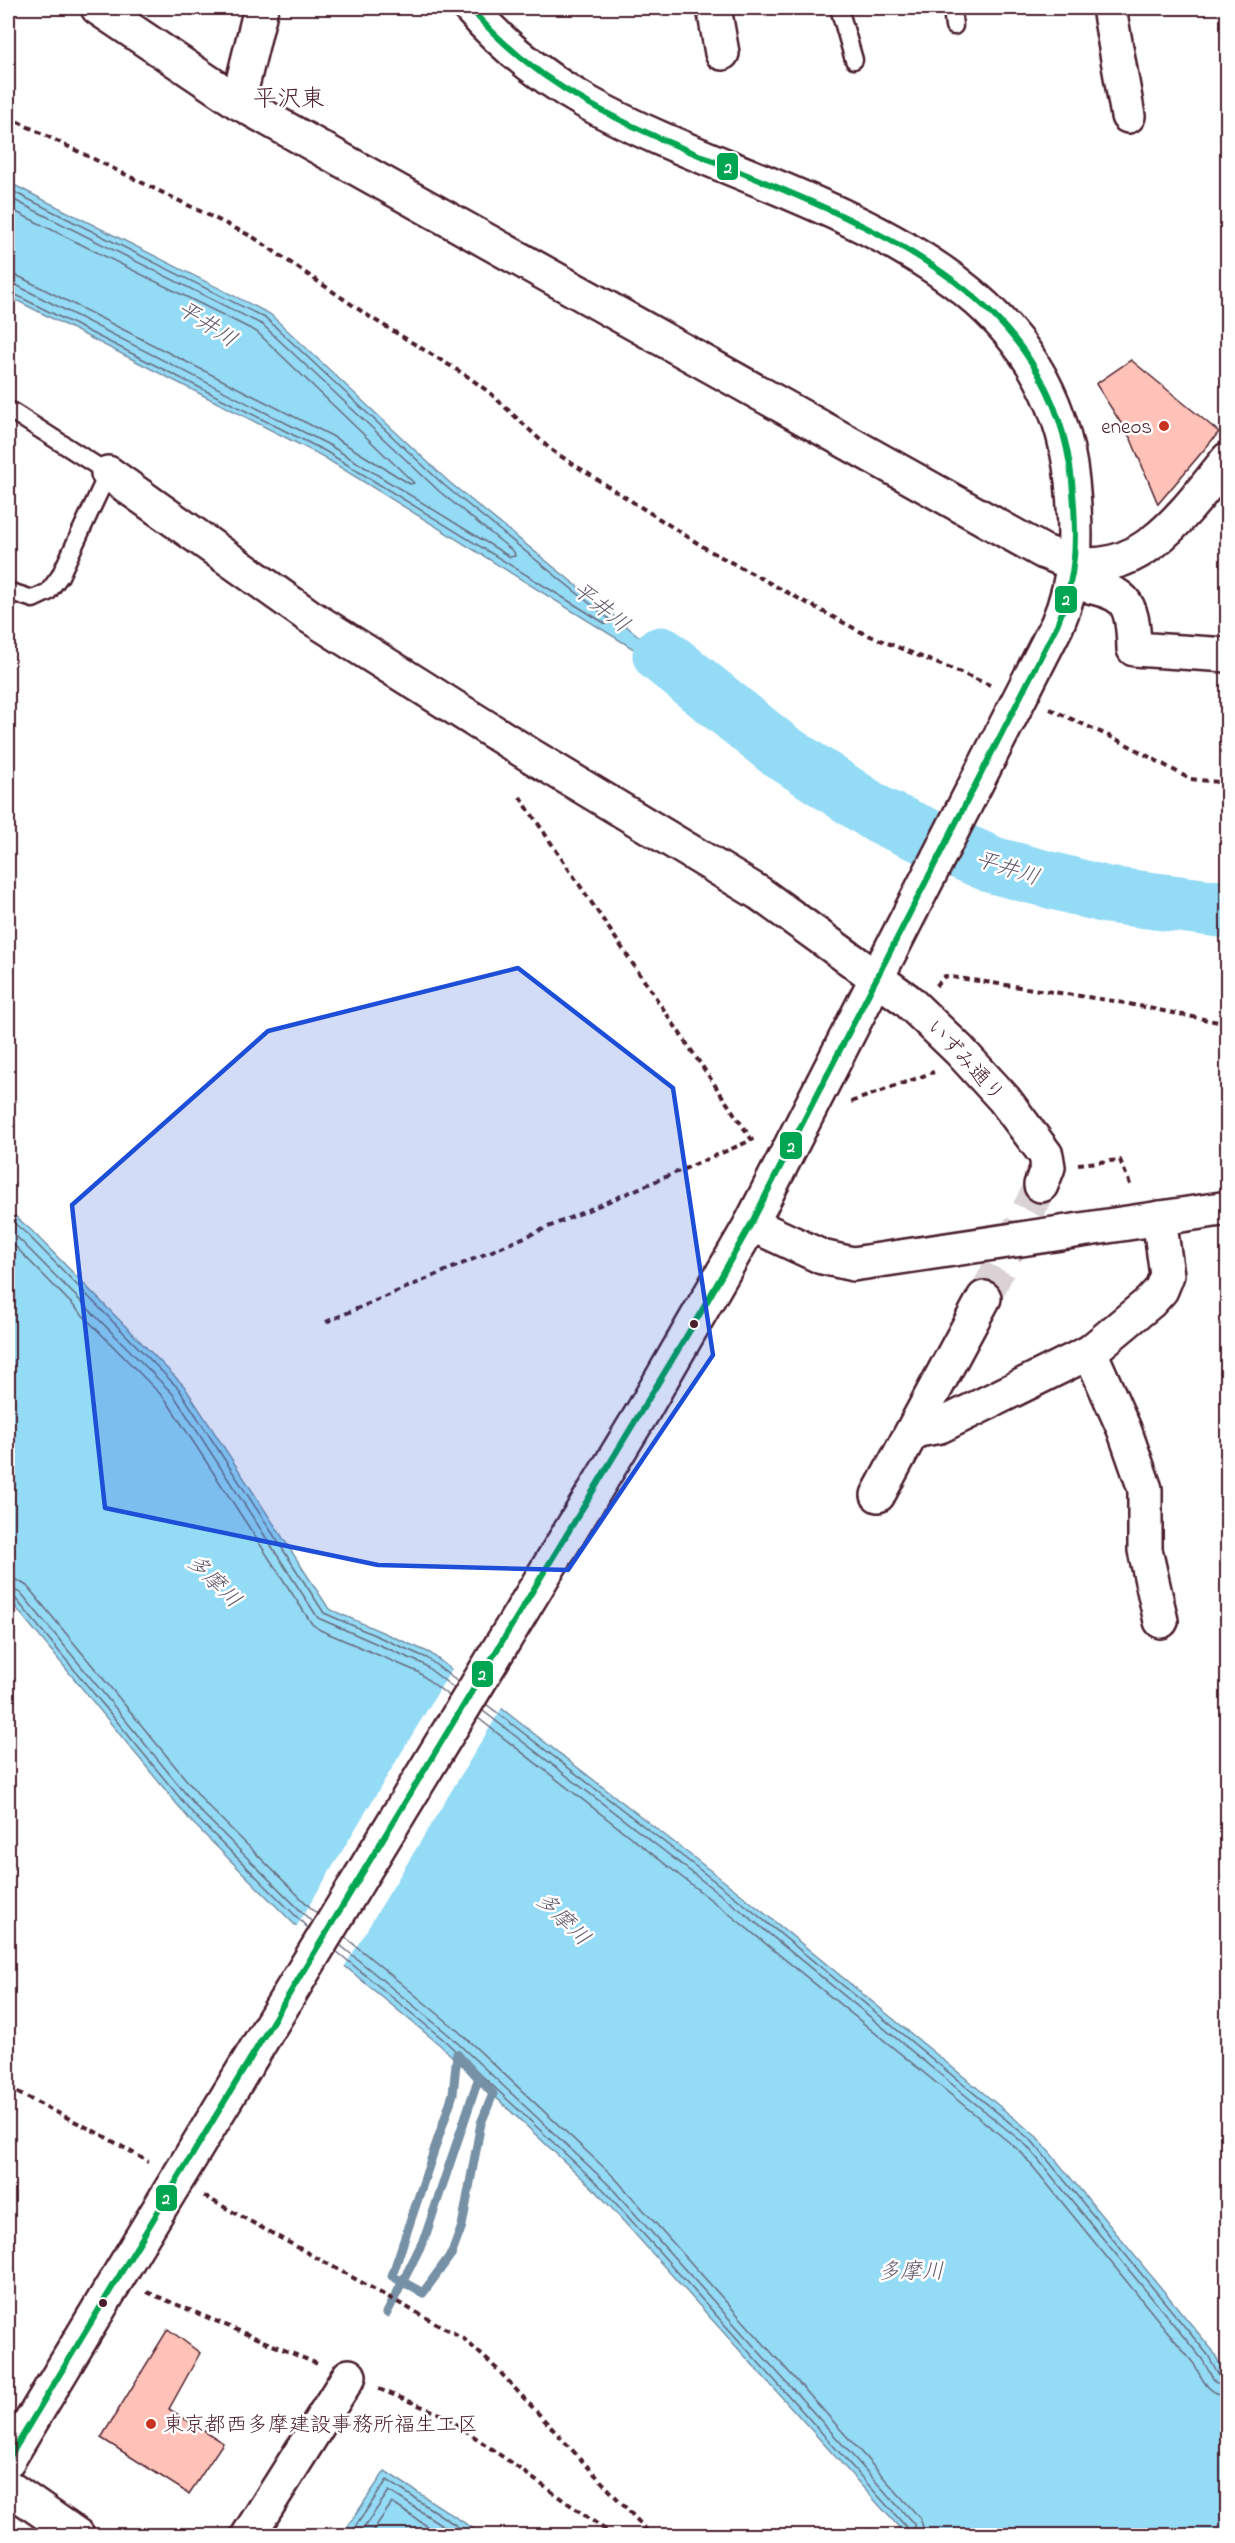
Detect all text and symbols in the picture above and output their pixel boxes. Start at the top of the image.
district label: 平沢東 [253,83,325,118]
line badge: 2 [716,152,739,181]
text: 2 [723,157,732,181]
water label: 平井川 [170,294,243,357]
place label: eneos [1101,413,1152,443]
marker: eneos [1157,419,1171,433]
water label: 平井川 [564,575,636,642]
line badge: 2 [1054,585,1078,614]
text: 2 [1061,589,1070,613]
water label: 平井川 [971,844,1043,895]
street label: いずみ通り [918,1013,1011,1109]
line badge: 2 [779,1131,803,1160]
text: 2 [786,1136,795,1160]
unlabelled marker [688,1318,700,1330]
water label: 多摩川 [178,1548,248,1617]
line badge: 2 [471,1660,494,1688]
text: 2 [477,1664,486,1688]
water label: 多摩川 [527,1886,597,1955]
line badge: 2 [155,2184,178,2212]
text: 2 [161,2188,170,2212]
water label: 多摩川 [878,2257,944,2289]
unlabelled marker [97,2297,109,2309]
place label: 東京都西多摩建設事務所福生工区 [163,2411,478,2441]
marker: 東京都西多摩建設事務所福生工区 [144,2417,158,2431]

